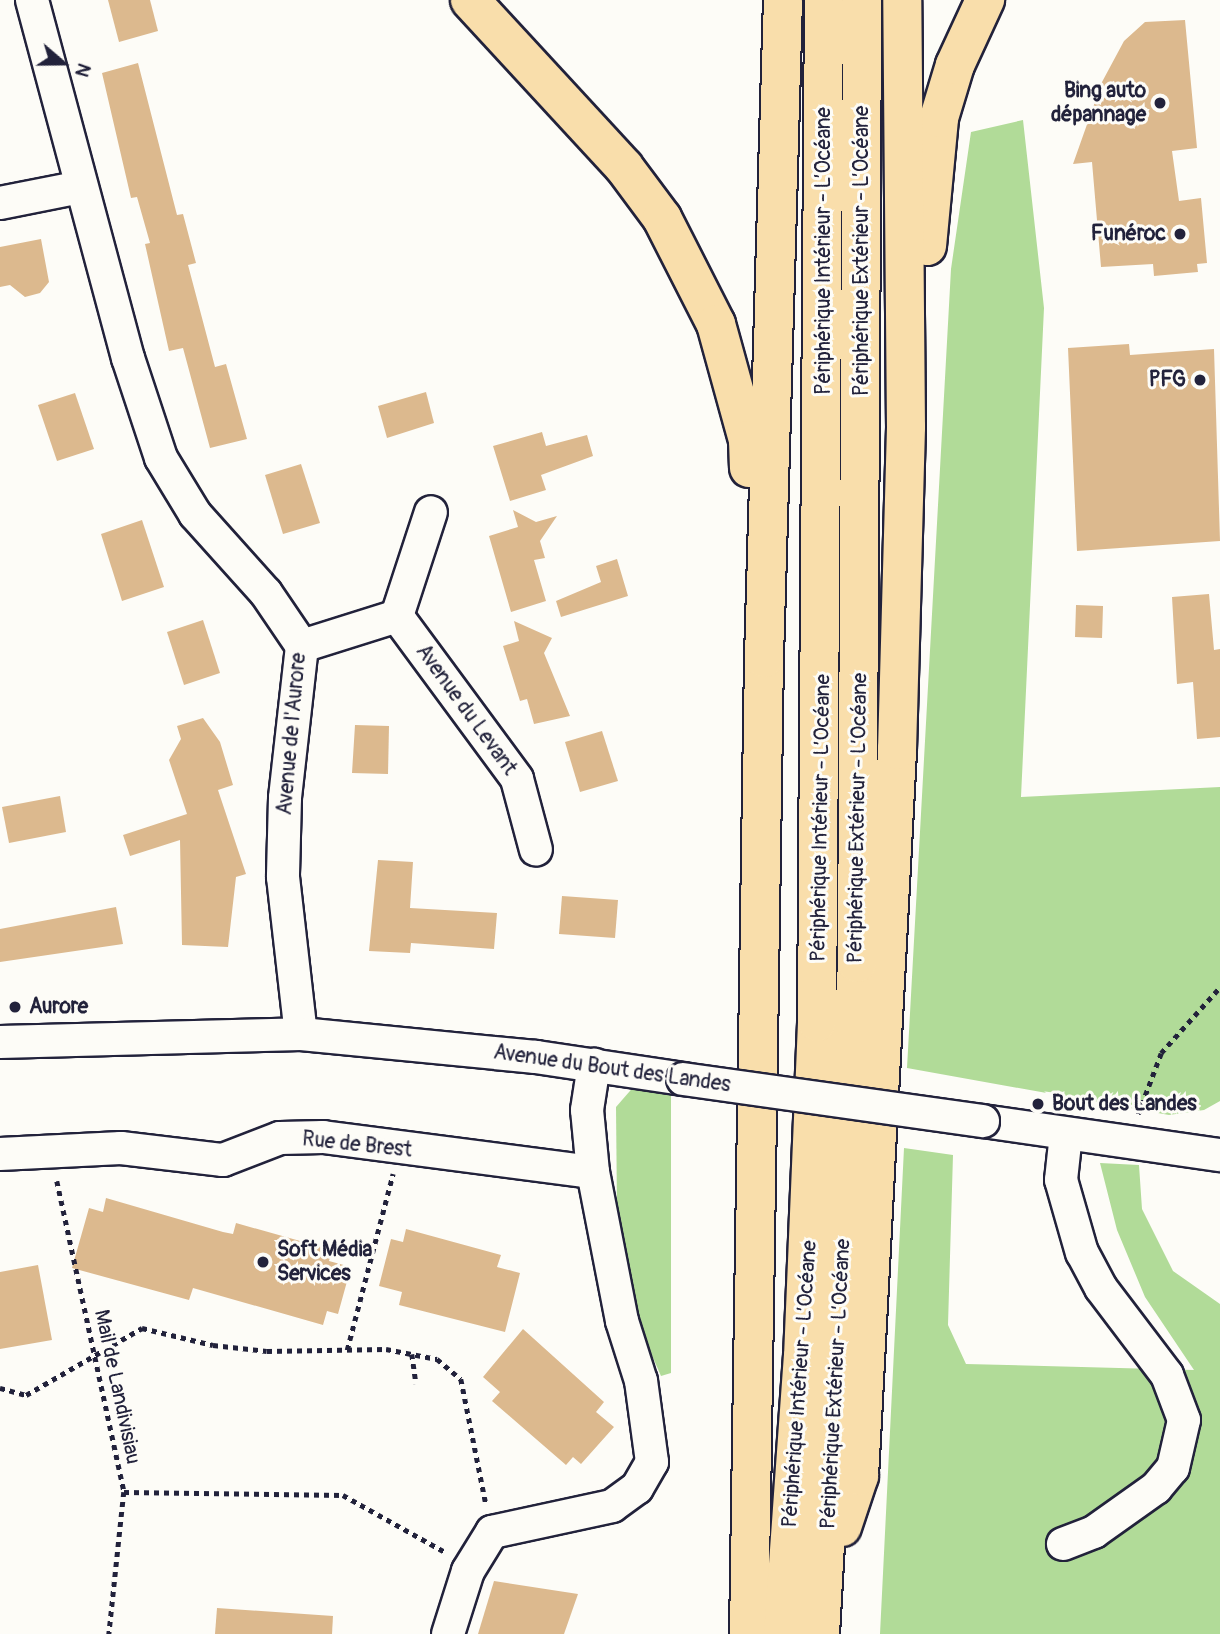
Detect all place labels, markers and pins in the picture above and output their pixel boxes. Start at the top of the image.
place label: Bing auto dépannage [1051,78,1146,128]
marker: Bing auto dépannage [1152,95,1168,111]
place label: Funéroc [1091,221,1166,247]
marker: Funéroc [1172,226,1188,242]
place label: PFG [1149,367,1186,393]
marker: PFG [1192,372,1208,388]
place label: Aurore [29,994,88,1020]
marker: Aurore [7,999,23,1015]
place label: Bout des Landes [1052,1091,1197,1117]
marker: Bout des Landes [1030,1096,1046,1112]
place label: Soft Média Services [277,1237,372,1287]
marker: Soft Média Services [255,1254,271,1270]

